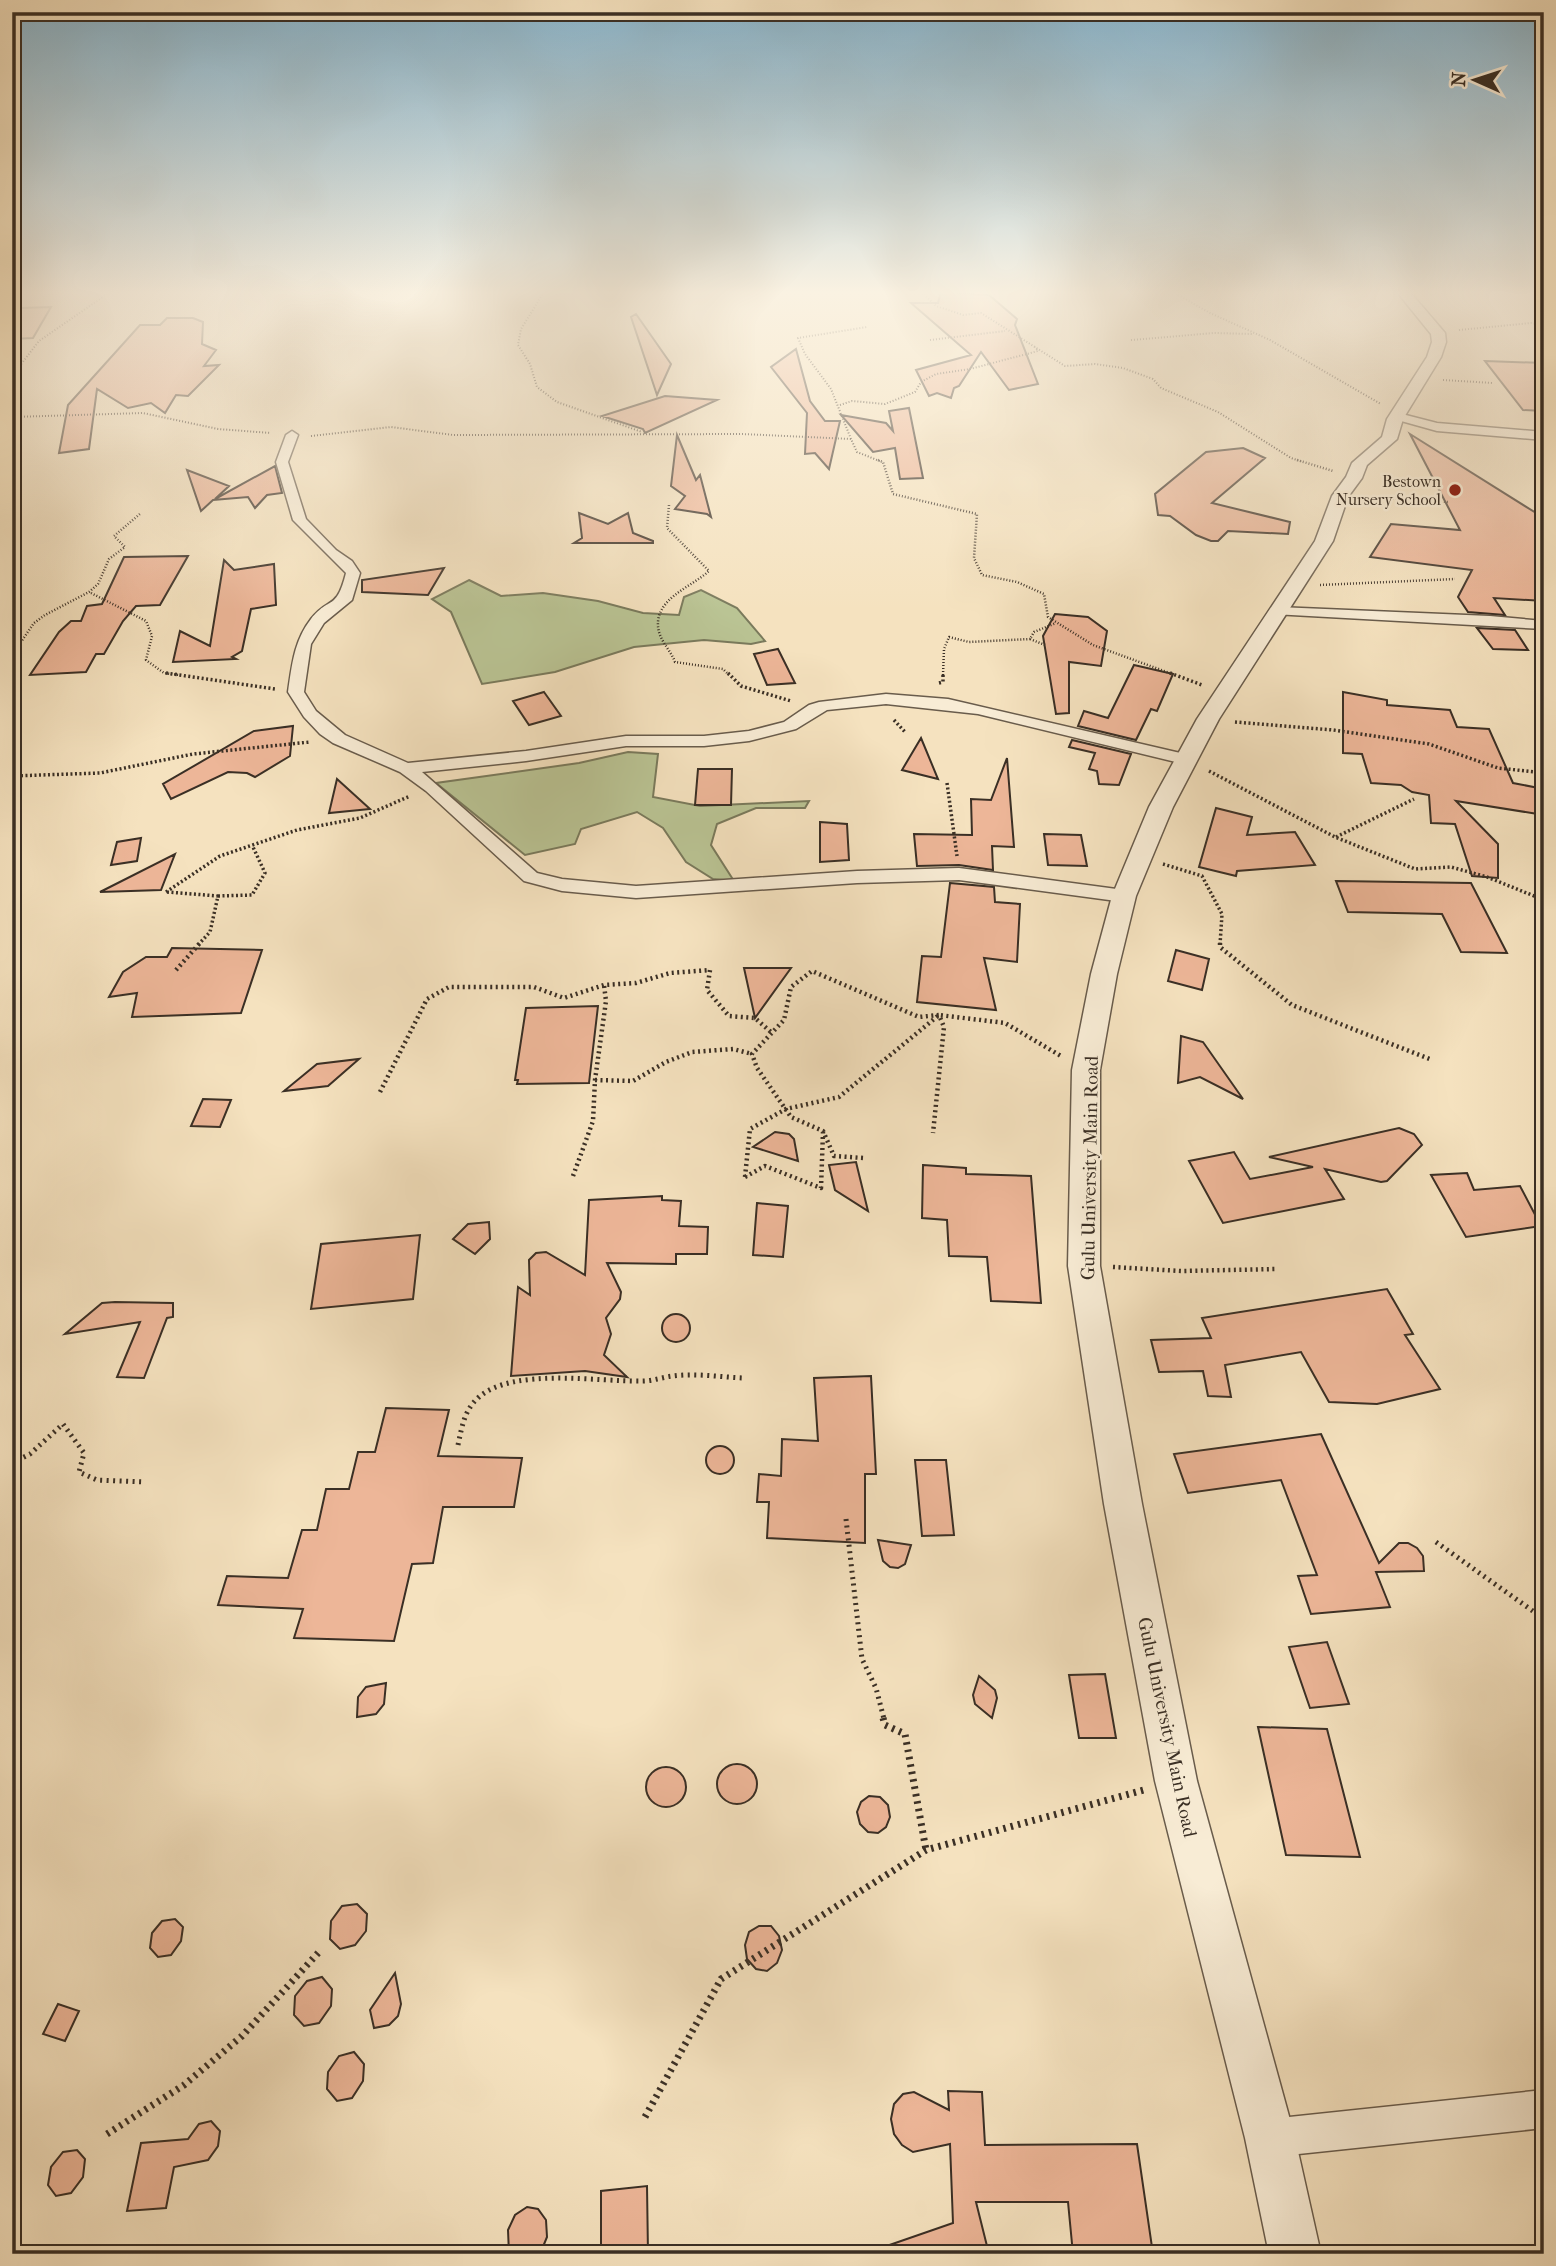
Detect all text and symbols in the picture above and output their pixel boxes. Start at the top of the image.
north arrow [1440,46,1510,116]
text: N [1448,71,1470,87]
place label: Bestown Nursery School [1336,472,1442,509]
marker: Bestown Nursery School [1447,482,1463,498]
street label: Gulu University Main Road [1077,1055,1103,1280]
street label: Gulu University Main Road [1133,1615,1201,1840]

